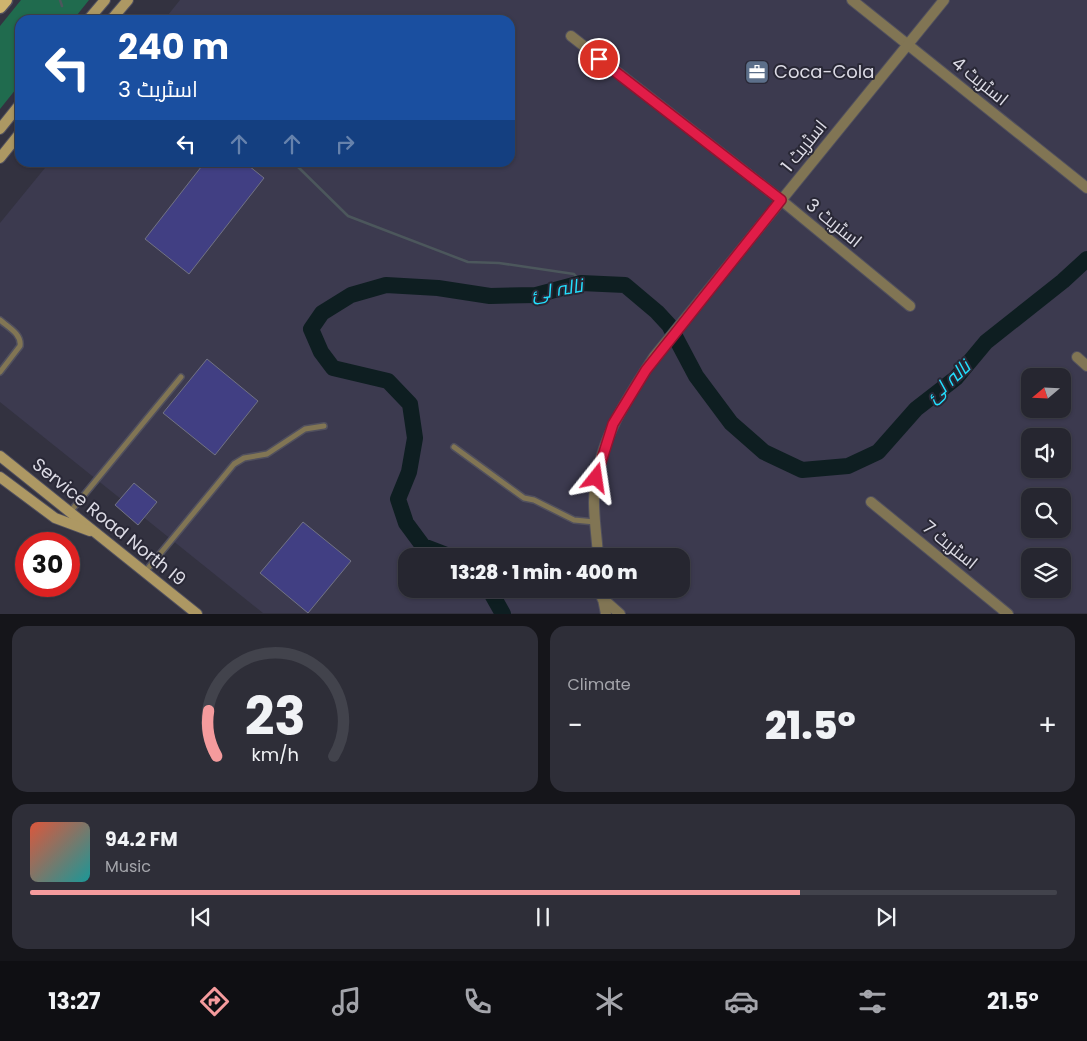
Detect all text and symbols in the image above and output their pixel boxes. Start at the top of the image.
text: 240 m [118,22,229,71]
icon: left [35,35,100,100]
pin [578,38,620,80]
icon: arrive [585,45,613,73]
street label: اسٹریٹ 4 [947,50,1014,111]
office icon: Coca-Cola [744,59,770,85]
place label: Coca-Cola [774,59,874,84]
text: اسٹریٹ 3 [118,74,198,105]
street label: اسٹریٹ 1 [775,114,832,177]
icon: left [172,130,200,158]
icon: ahead [225,130,253,158]
icon: ahead [278,130,306,158]
icon: right [331,130,359,158]
street label: اسٹریٹ 3 [801,192,868,253]
water label: نالہ لئ [529,271,587,307]
water label: نالہ لئ [920,352,978,409]
north arrow [1021,368,1071,418]
map controls [1021,368,1071,598]
button: sound [1021,428,1071,478]
position arrow [569,451,621,503]
street label: Service Road North I9 [27,452,191,591]
button: search [1021,488,1071,538]
street label: اسٹریٹ 7 [917,515,983,575]
speed limit sign: 30 [15,532,80,597]
button: layers [1021,548,1071,598]
text: 13:28 · 1 min · 400 m [451,559,637,586]
text: Climate [568,673,631,696]
text: 23 [244,680,305,753]
text: 21.5° [765,699,856,752]
text: − [568,706,583,745]
text: + [1038,706,1057,745]
text: km/h [251,742,299,767]
text: 94.2 FM [105,826,178,853]
text: Music [105,855,151,878]
icon: previous [187,903,215,931]
icon: pause [529,903,557,931]
icon: next [872,903,900,931]
icon: directions [197,984,232,1019]
icon: music [329,984,364,1019]
icon: phone [460,984,495,1019]
icon: climate [592,984,627,1019]
icon: car [724,984,759,1019]
icon: filters [855,984,890,1019]
text: 13:27 [48,986,101,1017]
text: 21.5° [987,986,1039,1017]

